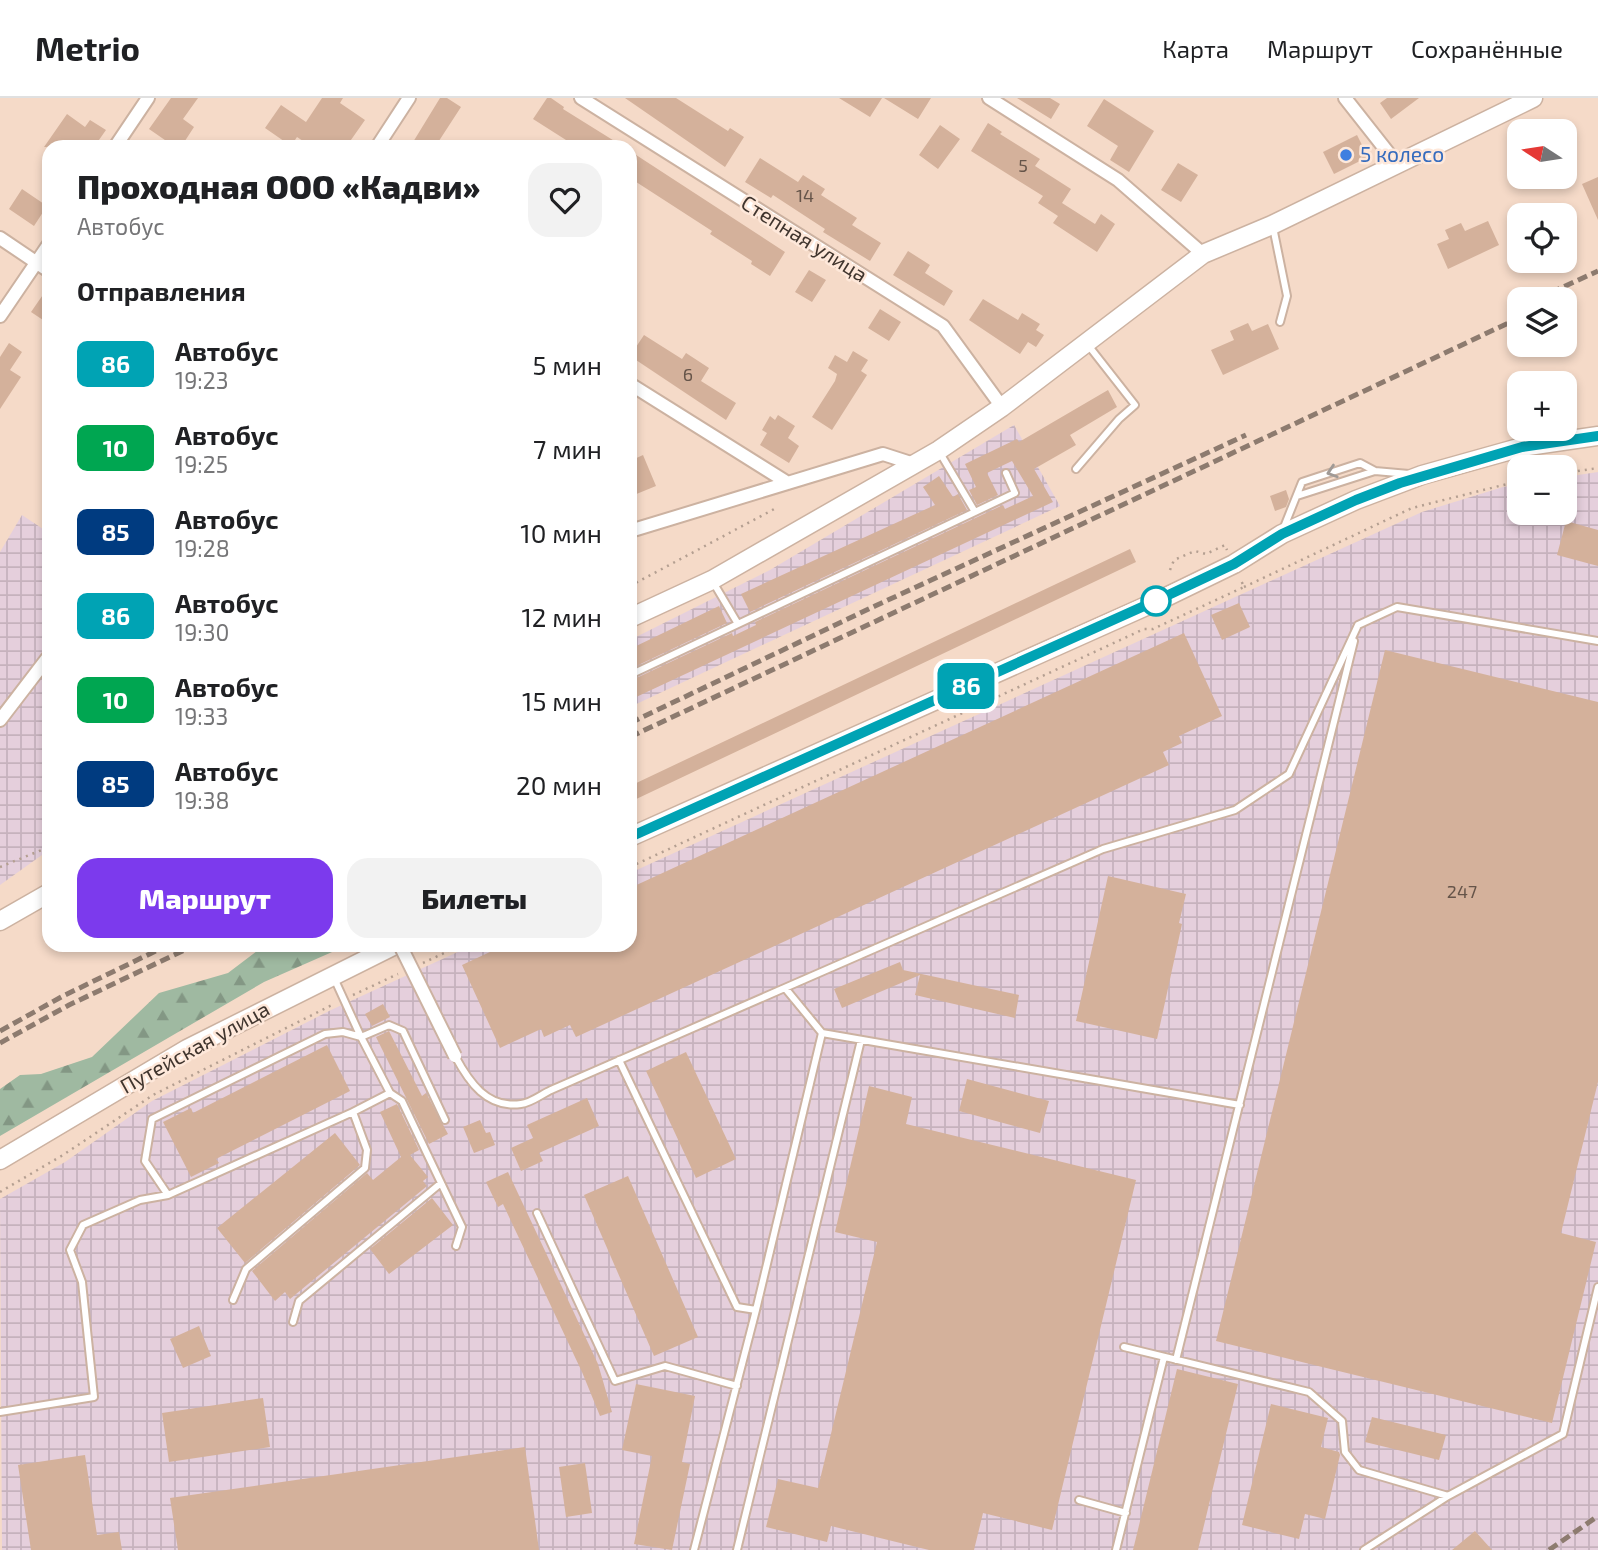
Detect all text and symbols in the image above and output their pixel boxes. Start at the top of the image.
text: Metrio [35,28,140,68]
text: Карта [1162,34,1229,63]
text: Маршрут [1267,34,1373,63]
text: Сохранённые [1411,34,1563,63]
north arrow [1507,119,1577,189]
map controls [1507,119,1577,525]
place label: 5 колесо [1360,141,1444,166]
marker: 5 колесо [1338,147,1354,163]
house number: 5 [1018,154,1028,176]
button: heart [528,163,602,237]
text: Проходная ООО «Кадви» [77,166,480,206]
house number: 14 [796,184,814,206]
street label: Степная улица [737,189,873,287]
button: locate [1507,203,1577,273]
text: Автобус [77,212,165,240]
text: Отправления [77,275,246,306]
button: layers [1507,287,1577,357]
text: Автобус [175,335,278,366]
text: 86 [101,349,130,378]
text: 5 мин [532,349,602,380]
house number: 6 [683,363,693,385]
text: 19:23 [175,366,228,394]
button: + [1507,371,1577,441]
text: Автобус [175,419,278,450]
text: 10 [103,433,128,462]
text: 7 мин [533,433,602,464]
text: 19:25 [175,450,228,478]
button: − [1507,455,1577,525]
one-way arrow [1327,464,1339,479]
text: Автобус [175,503,278,534]
text: 85 [101,517,130,546]
text: 10 мин [520,517,602,548]
text: 19:28 [175,534,230,562]
unlabelled marker [1141,586,1171,616]
text: Автобус [175,587,278,618]
text: 86 [101,601,130,630]
text: 12 мин [521,601,602,632]
text: 19:30 [175,618,229,646]
line badge: 86 [934,663,998,709]
text: Автобус [175,671,278,702]
text: 86 [951,671,981,700]
text: 10 [103,685,128,714]
text: 15 мин [522,685,602,716]
text: 19:33 [175,702,228,730]
text: Автобус [175,755,278,786]
text: 85 [101,769,130,798]
text: 20 мин [516,769,602,800]
text: 19:38 [175,786,230,814]
button: Маршрут [77,858,333,938]
button: Билеты [347,858,602,938]
house number: 247 [1447,880,1477,902]
street label: Путейская улица [115,995,274,1099]

